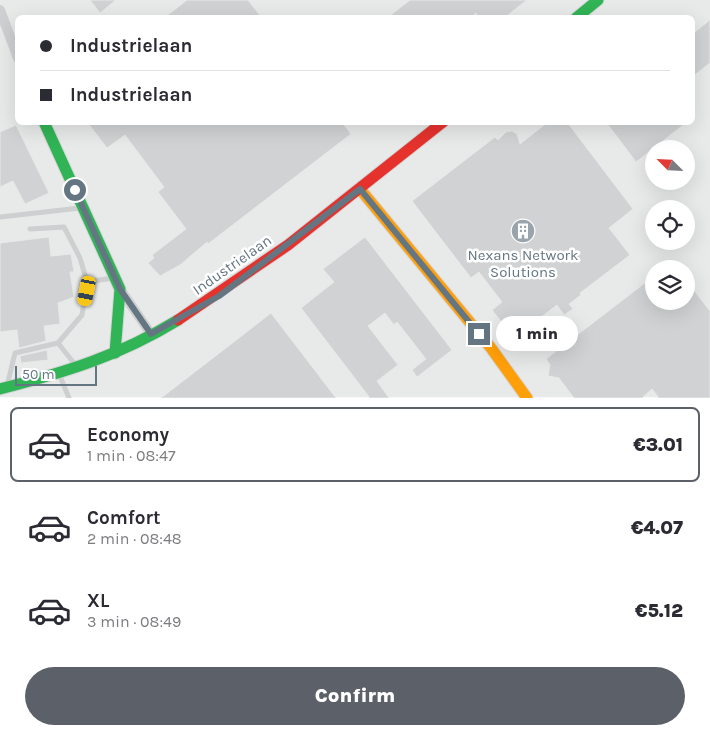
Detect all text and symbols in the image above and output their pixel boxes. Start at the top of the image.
text: Industrielaan [70,35,192,57]
text: Industrielaan [70,84,192,106]
north arrow [645,140,695,190]
map controls [645,140,695,310]
route start [64,179,86,201]
button: locate [645,200,695,250]
building icon: Nexans Network Solutions [510,218,536,244]
street label: Industrielaan [189,231,275,299]
place label: Nexans Network Solutions [468,246,578,281]
button: layers [645,260,695,310]
car [76,275,97,307]
callout: 1 min [496,316,579,352]
route end [468,323,490,345]
text: 1 min [516,324,558,343]
scale bar [15,362,98,386]
text: 50 m [22,366,55,383]
icon: car [27,422,72,467]
text: Economy [87,424,169,446]
text: €3.01 [633,434,683,456]
text: 1 min · 08:47 [87,446,175,465]
icon: car [27,505,72,550]
text: Comfort [87,507,161,529]
text: €4.07 [631,517,683,539]
text: 2 min · 08:48 [87,529,182,548]
icon: car [27,588,72,633]
text: XL [87,590,109,612]
text: €5.12 [635,600,683,622]
text: 3 min · 08:49 [87,612,181,631]
button: Confirm [25,667,685,725]

